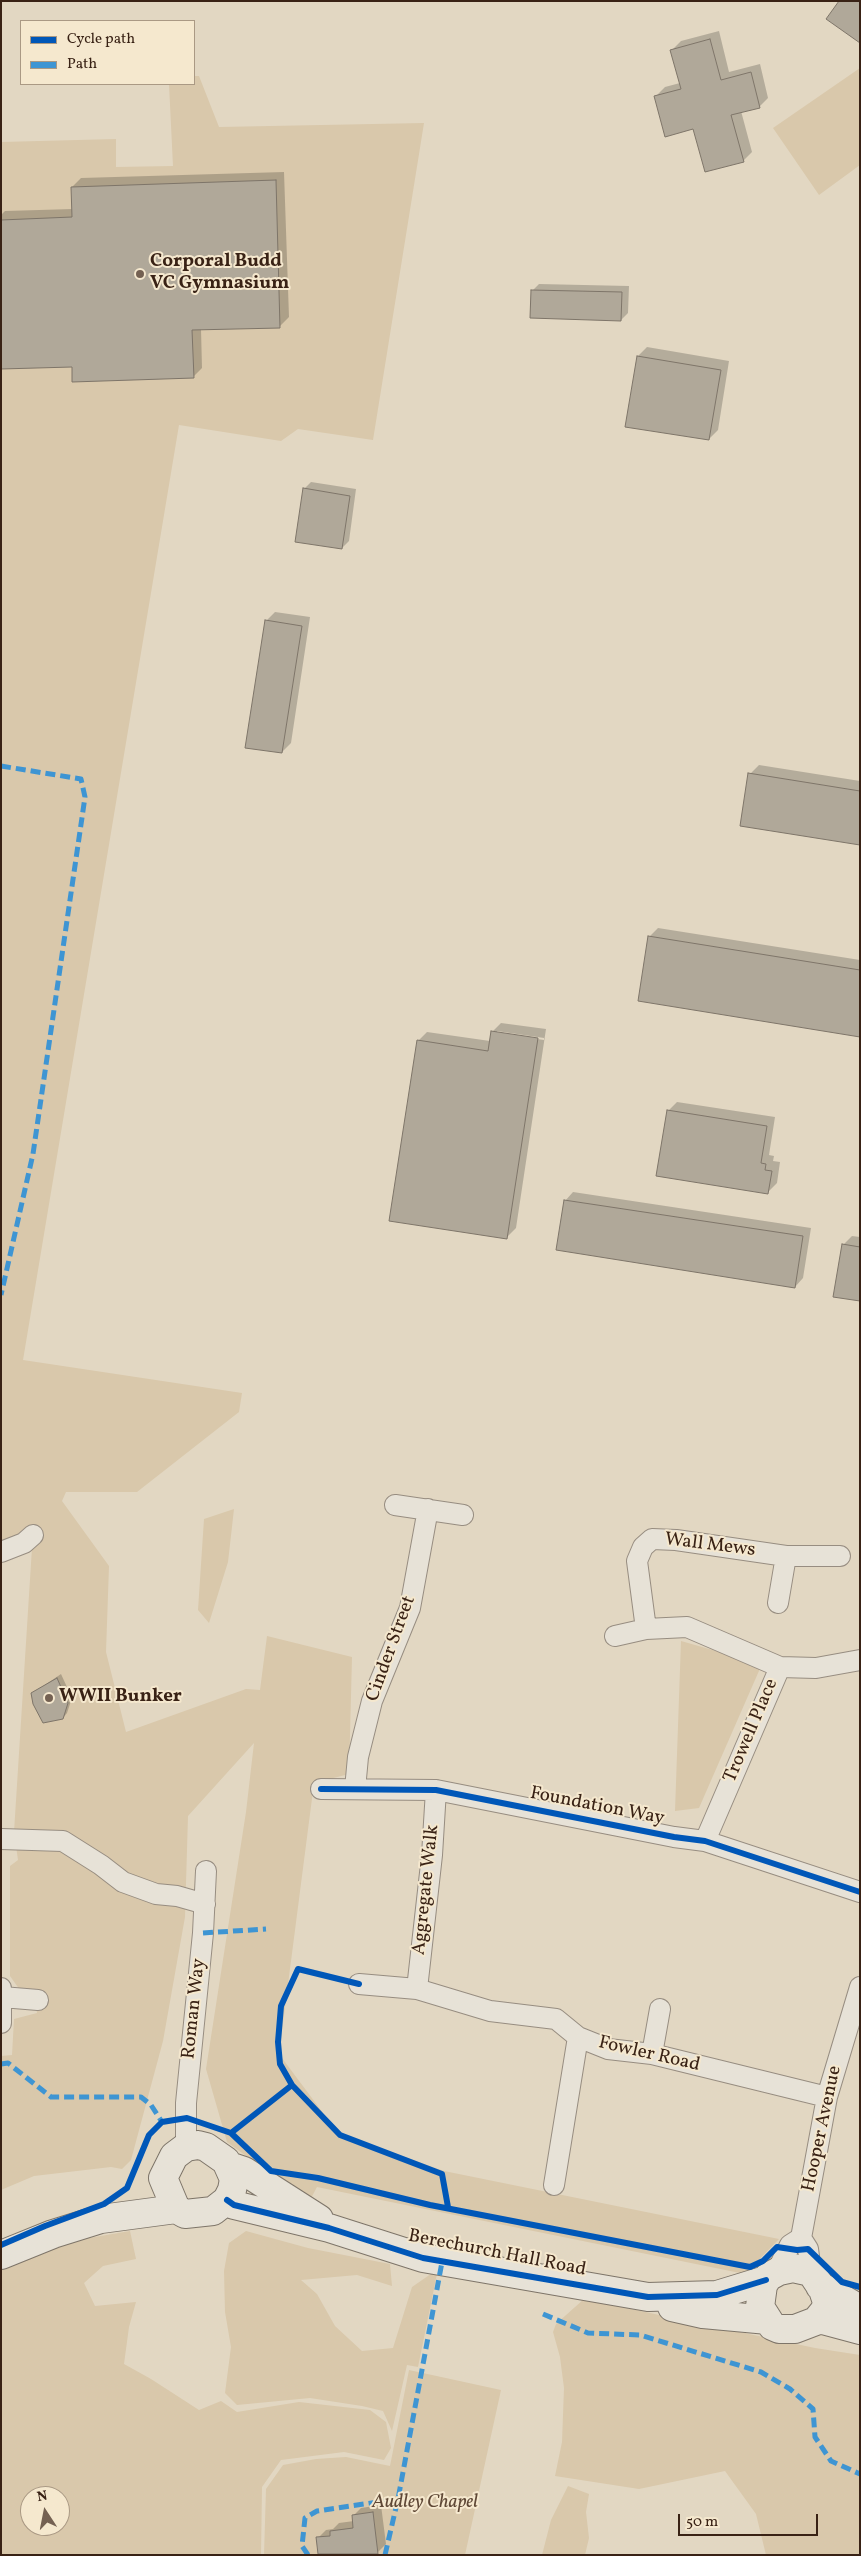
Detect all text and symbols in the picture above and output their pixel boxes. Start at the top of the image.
legend [20,20,195,85]
text: Cycle path [67,29,135,50]
text: Path [67,54,97,75]
place label: Corporal Budd VC Gymnasium [150,252,289,296]
marker: Corporal Budd VC Gymnasium [134,268,146,280]
street label: Wall Mews [663,1529,757,1563]
street label: Cinder Street [362,1593,422,1705]
street label: Trowell Place [720,1676,784,1786]
place label: WWII Bunker [59,1687,182,1709]
marker: WWII Bunker [43,1692,55,1704]
street label: Foundation Way [528,1783,666,1831]
street label: Aggregate Walk [409,1824,445,1956]
street label: Roman Way [178,1958,212,2060]
street label: Fowler Road [596,2032,702,2078]
street label: Hooper Avenue [799,2064,847,2194]
street label: Berechurch Hall Road [406,2226,588,2282]
north arrow [20,2486,70,2536]
text: N [35,2486,49,2507]
park label: Audley Chapel [372,2493,478,2515]
scale bar [681,2504,821,2536]
text: 50 m [686,2512,718,2533]

